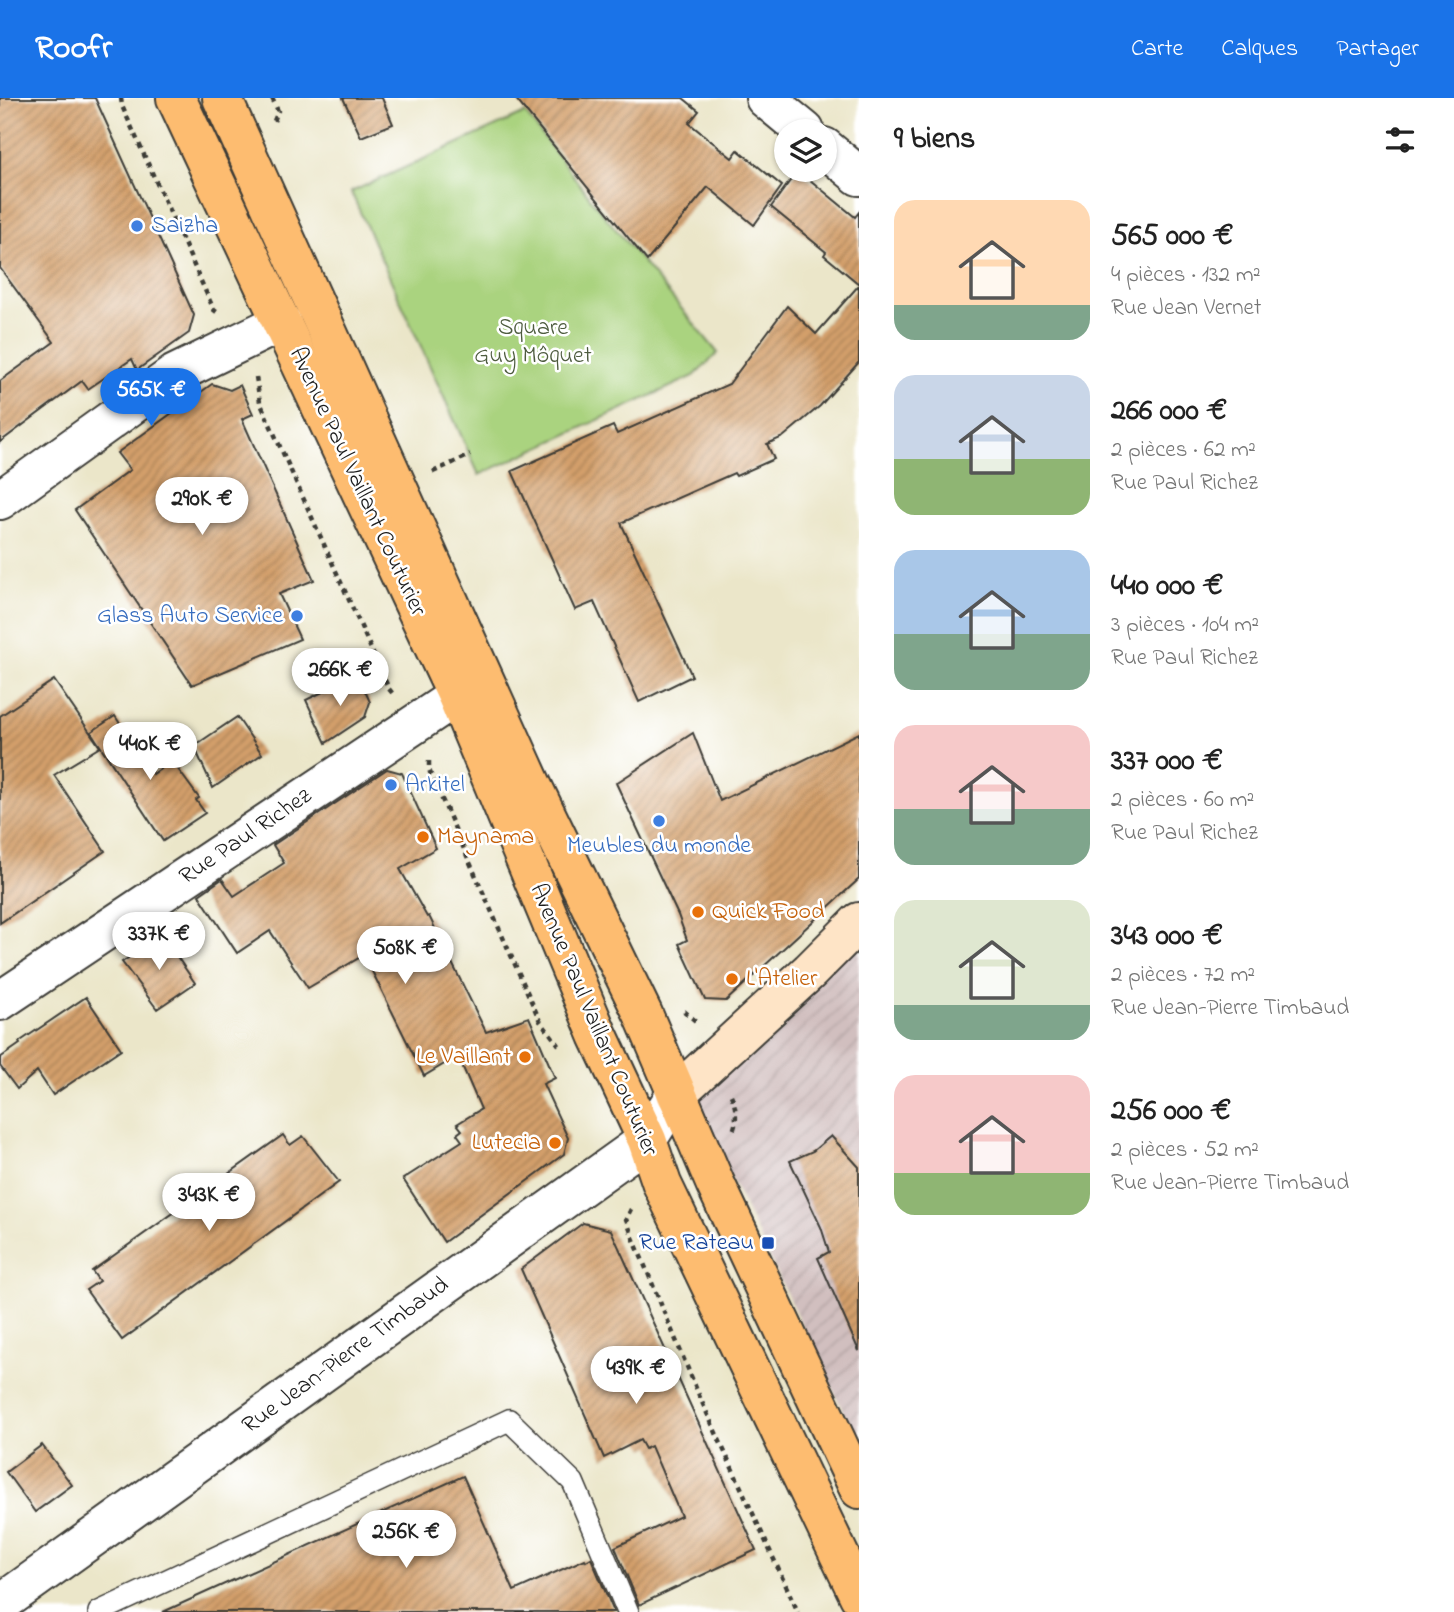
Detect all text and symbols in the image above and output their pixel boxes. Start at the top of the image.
text: Roofr [35,25,112,73]
text: Carte [1131,32,1183,67]
text: Calques [1221,32,1298,67]
text: Partager [1336,32,1419,67]
text: 9 biens [894,118,975,162]
map controls [774,119,837,182]
button: layers [774,119,837,182]
icon: filters [1381,121,1419,159]
place label: Saizha [151,209,218,244]
text: 565 000 € [1111,215,1233,259]
marker: Saizha [129,218,145,234]
icon: home [950,228,1034,312]
text: 4 pièces · 132 m² [1111,259,1260,292]
text: Rue Jean Vernet [1111,292,1262,325]
park label: Square Guy Môquet [474,311,592,375]
street label: Avenue Paul Vaillant Couturier [279,342,435,623]
pin: 565K € [94,368,208,428]
text: 565K € [116,374,186,407]
text: 266 000 € [1111,390,1227,434]
icon: home [950,403,1034,487]
text: 2 pièces · 62 m² [1111,434,1256,467]
text: Rue Paul Richez [1111,467,1258,500]
pin: 290K € [145,478,259,537]
text: 290K € [171,483,233,516]
text: 440 000 € [1111,565,1223,609]
icon: home [950,578,1034,662]
place label: Glass Auto Service [97,599,283,634]
marker: Glass Auto Service [289,608,305,624]
text: 3 pièces · 104 m² [1111,609,1259,642]
text: Rue Paul Richez [1111,642,1258,675]
pin: 266K € [283,648,397,708]
text: 266K € [308,654,372,687]
pin: 440K € [93,722,207,782]
text: 440K € [119,728,181,761]
text: 337 000 € [1111,740,1223,784]
icon: home [950,753,1034,837]
place label: Arkitel [405,768,465,803]
marker: Arkitel [383,777,399,793]
street label: Rue Paul Richez [173,779,320,894]
text: 2 pièces · 60 m² [1111,784,1254,817]
marker: Meubles du monde [651,813,667,829]
text: Rue Paul Richez [1111,817,1258,850]
place label: Maynama [437,820,534,856]
marker: Maynama [415,829,431,845]
place label: Meubles du monde [567,829,751,864]
street label: Avenue Paul Vaillant Couturier [520,878,667,1162]
place label: Quick Food [712,895,825,930]
marker: Quick Food [690,904,706,920]
pin: 337K € [102,912,216,972]
text: 343 000 € [1111,915,1223,959]
text: 337K € [128,918,190,951]
pin: 508K € [348,926,462,986]
icon: home [950,928,1034,1012]
text: 508K € [373,932,437,965]
text: 2 pièces · 72 m² [1111,959,1255,992]
place label: L'Atelier [746,962,818,997]
marker: L'Atelier [724,971,740,987]
text: Rue Jean-Pierre Timbaud [1111,992,1349,1025]
place label: Le Vaillant [416,1040,511,1075]
marker: Le Vaillant [517,1049,533,1065]
text: 256 000 € [1111,1090,1231,1134]
icon: home [950,1103,1034,1187]
place label: Lutecia [472,1126,541,1161]
text: 2 pièces · 52 m² [1111,1134,1259,1167]
marker: Lutecia [547,1135,563,1151]
text: Rue Jean-Pierre Timbaud [1111,1167,1349,1200]
pin: 343K € [152,1174,266,1233]
text: 343K € [178,1179,240,1212]
place label: Rue Rateau [639,1226,754,1261]
marker: Rue Rateau [760,1235,776,1251]
street label: Rue Jean-Pierre Timbaud [235,1268,457,1443]
pin: 439K € [579,1346,693,1406]
text: 439K € [607,1352,665,1385]
pin: 256K € [349,1510,463,1570]
text: 256K € [372,1516,440,1549]

